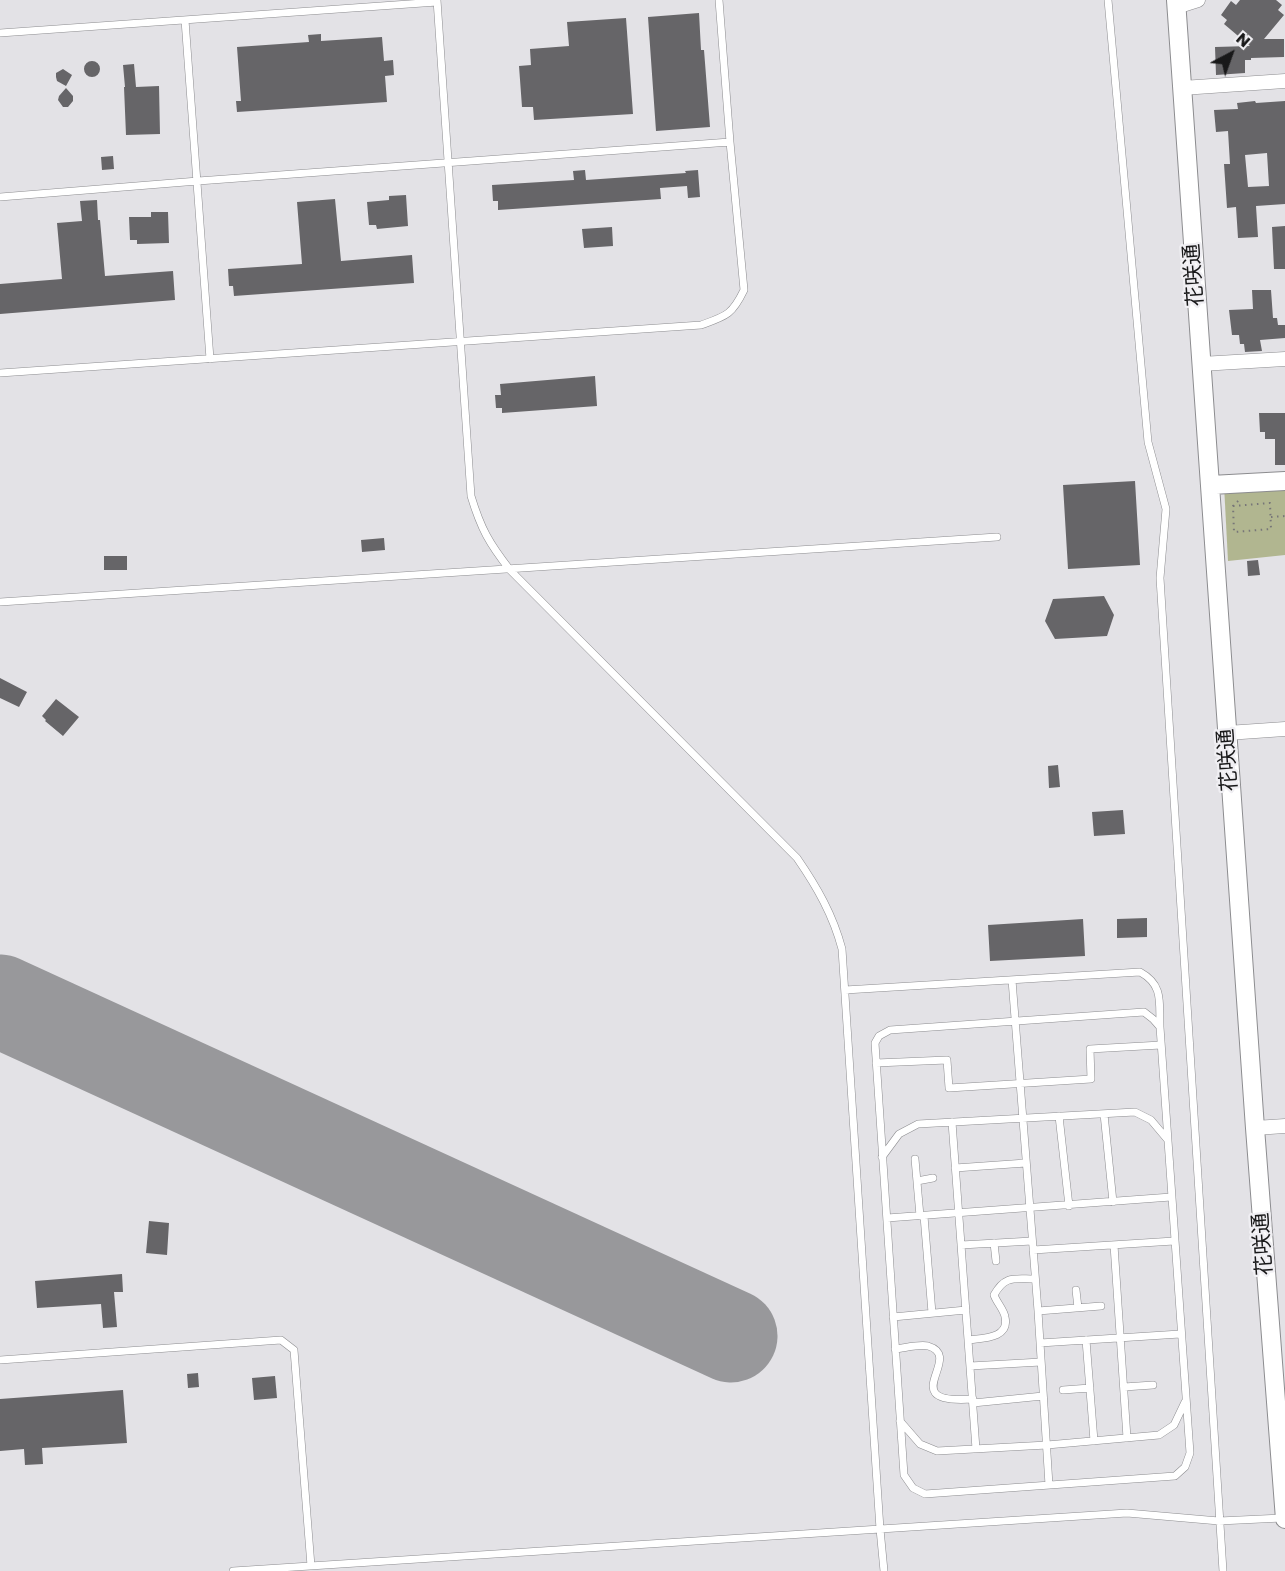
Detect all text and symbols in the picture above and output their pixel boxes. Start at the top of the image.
north arrow [1201,24,1261,84]
text: N [1231,27,1255,53]
street label: 花咲通 [1180,243,1210,307]
street label: 花咲通 [1214,728,1244,792]
street label: 花咲通 [1249,1212,1279,1276]

